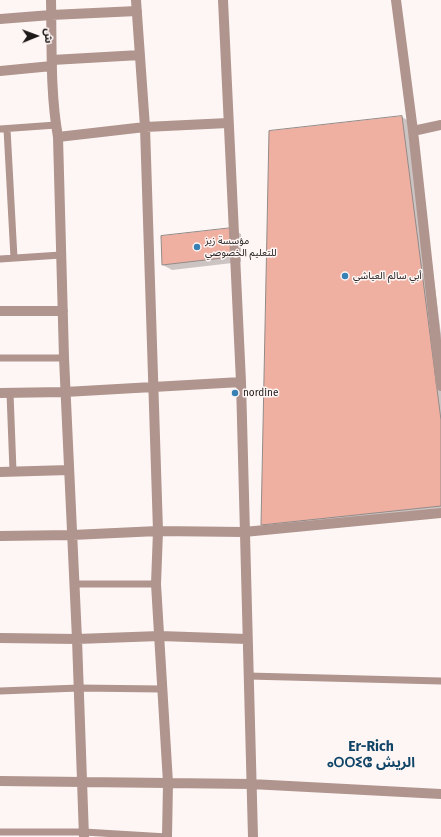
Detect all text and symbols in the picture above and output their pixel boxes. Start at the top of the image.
north arrow [16,16,56,56]
text: ش [42,28,55,43]
place label: مؤسسة زيز للتعليم الخصوصي [205,235,276,258]
marker: مؤسسة زيز للتعليم الخصوصي [192,242,202,252]
place label: أبي سالم العياشي [353,270,422,282]
marker: أبي سالم العياشي [340,271,350,281]
place label: nordine [243,387,278,399]
marker: nordine [230,388,240,398]
district label: Er-Rich ⴰⵔⵔⵉⵛ الريش [327,739,415,772]

